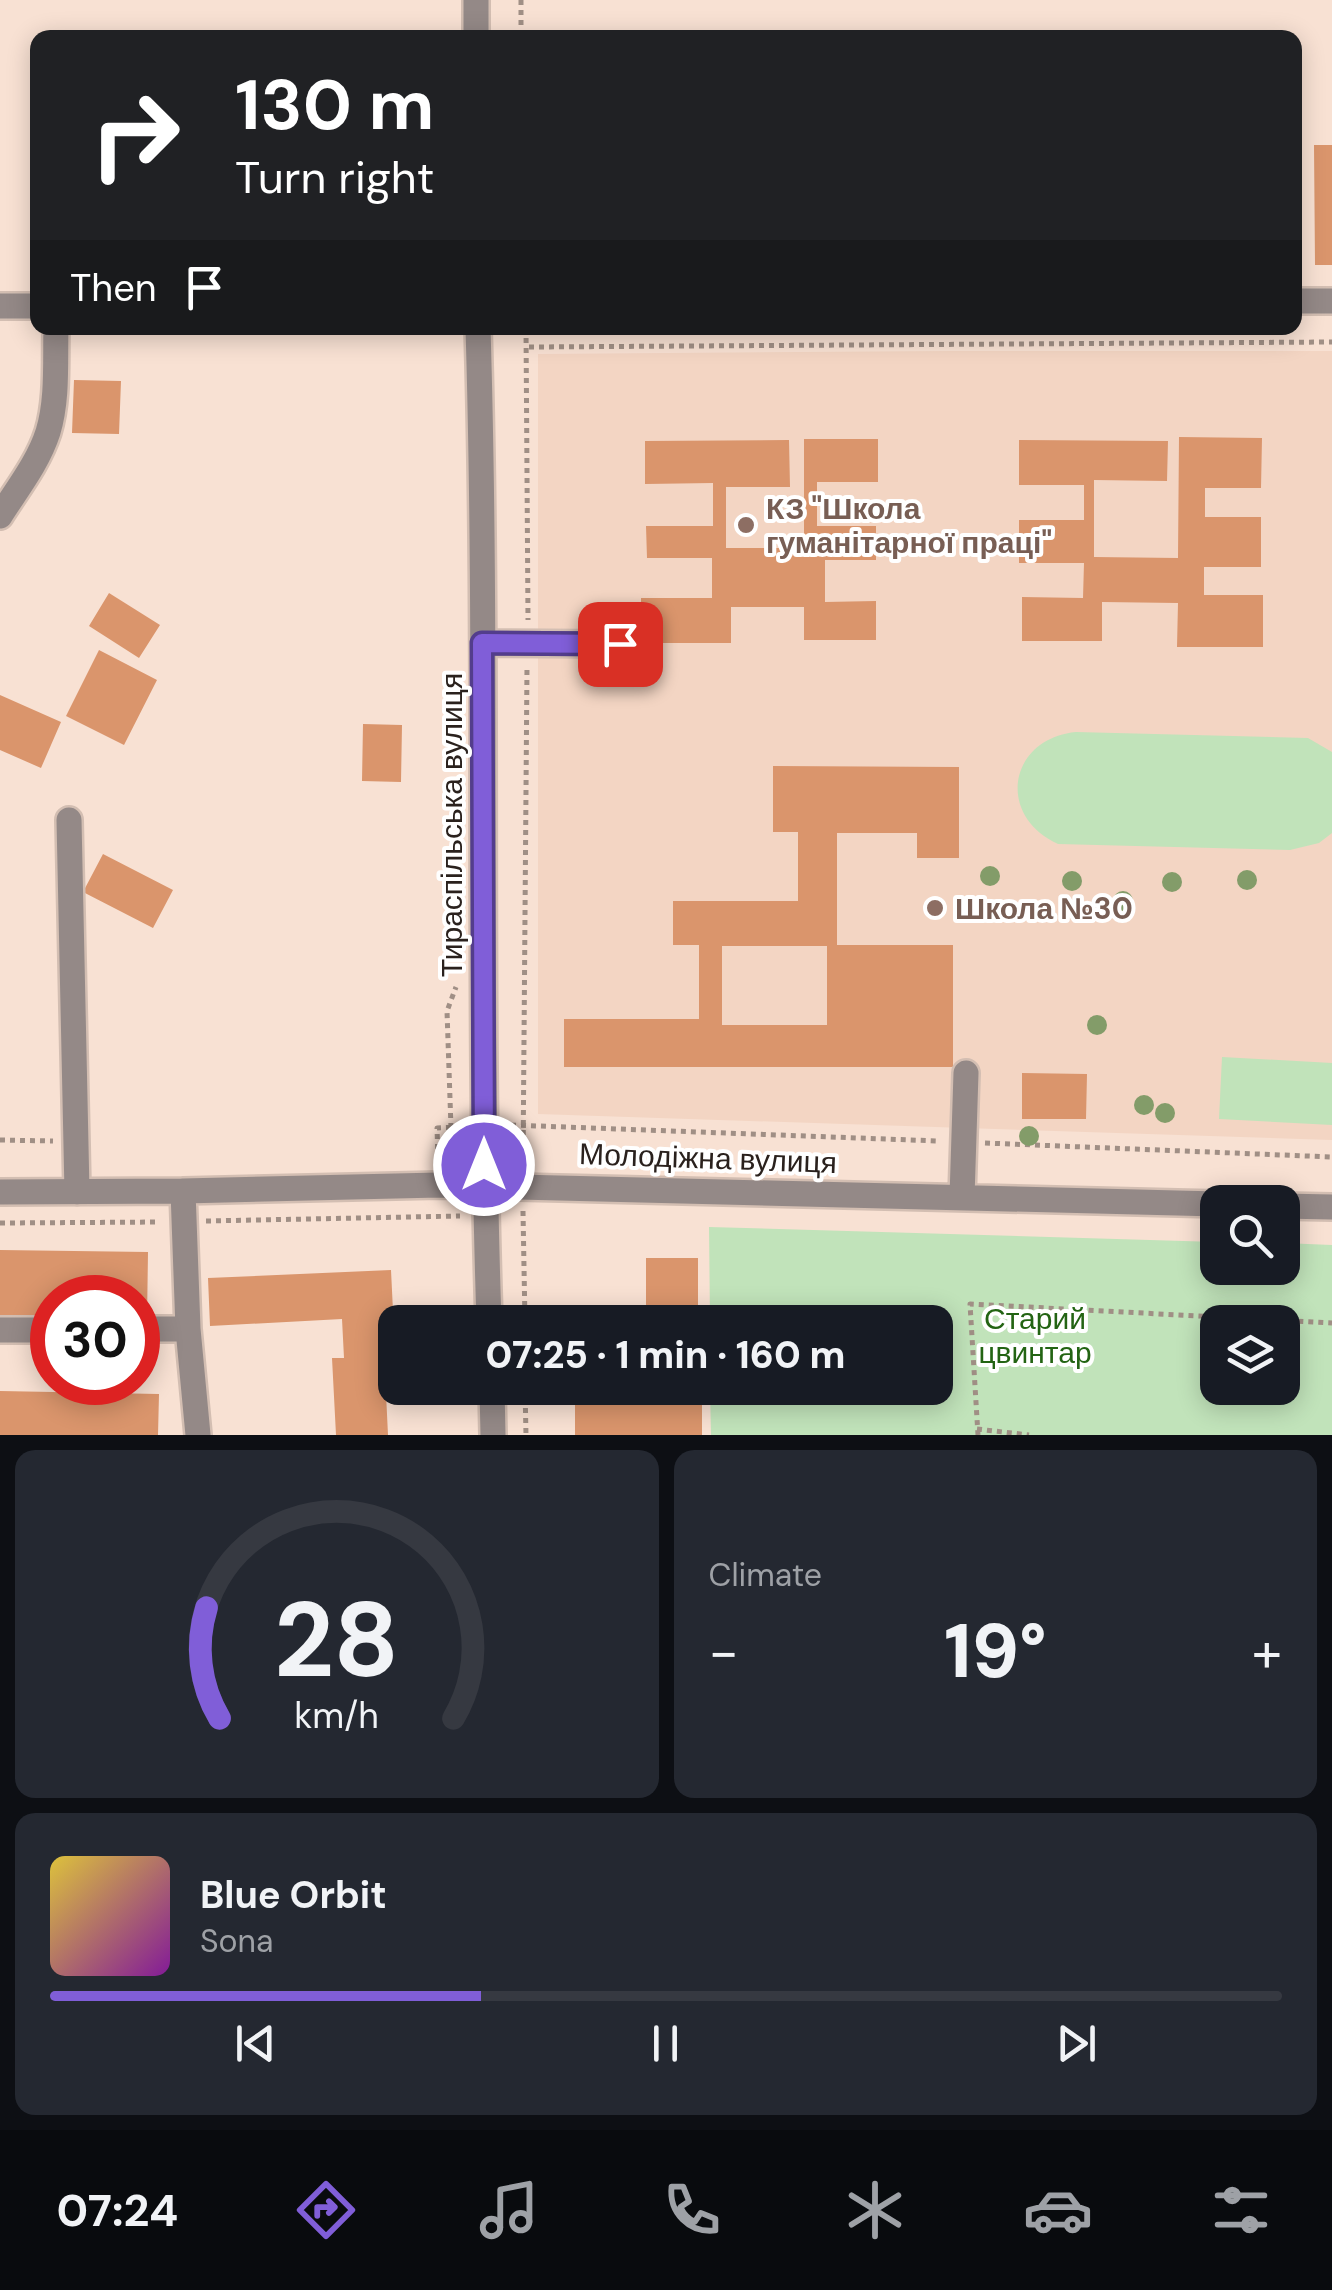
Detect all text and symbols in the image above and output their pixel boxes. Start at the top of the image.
text: 130 m [235,60,434,151]
icon: right [70,70,200,200]
text: Turn right [235,148,434,207]
icon: arrive [177,260,232,315]
text: Then [70,263,157,313]
place label: КЗ "Школа гуманітарної праці" [766,489,1052,562]
marker: КЗ "Школа гуманітарної праці" [735,514,757,536]
pin [578,602,663,687]
icon: arrive [593,617,648,672]
street label: Тираспільська вулиця [432,673,471,977]
place label: Школа №30 [955,889,1133,928]
marker: Школа №30 [924,897,946,919]
position arrow [432,1113,536,1217]
street label: Молодіжна вулиця [578,1134,838,1182]
map controls [1200,1185,1300,1405]
button: search [1200,1185,1300,1285]
speed limit sign: 30 [30,1275,160,1405]
park label: Старий цвинтар [978,1299,1092,1372]
button: layers [1200,1305,1300,1405]
text: 07:25 · 1 min · 160 m [485,1330,846,1380]
text: Climate [709,1554,822,1596]
text: 28 [274,1573,399,1708]
text: 19° [944,1603,1047,1700]
text: − [709,1616,739,1688]
text: + [1252,1616,1282,1688]
text: km/h [295,1693,379,1739]
text: Blue Orbit [200,1870,387,1920]
text: Sona [200,1920,273,1962]
icon: previous [228,2016,283,2071]
icon: pause [638,2016,693,2071]
icon: next [1049,2016,1104,2071]
icon: directions [291,2175,361,2245]
icon: music [474,2175,544,2245]
icon: phone [657,2175,727,2245]
icon: climate [840,2175,910,2245]
icon: car [1023,2175,1093,2245]
icon: filters [1206,2175,1276,2245]
text: 07:24 [56,2181,178,2240]

